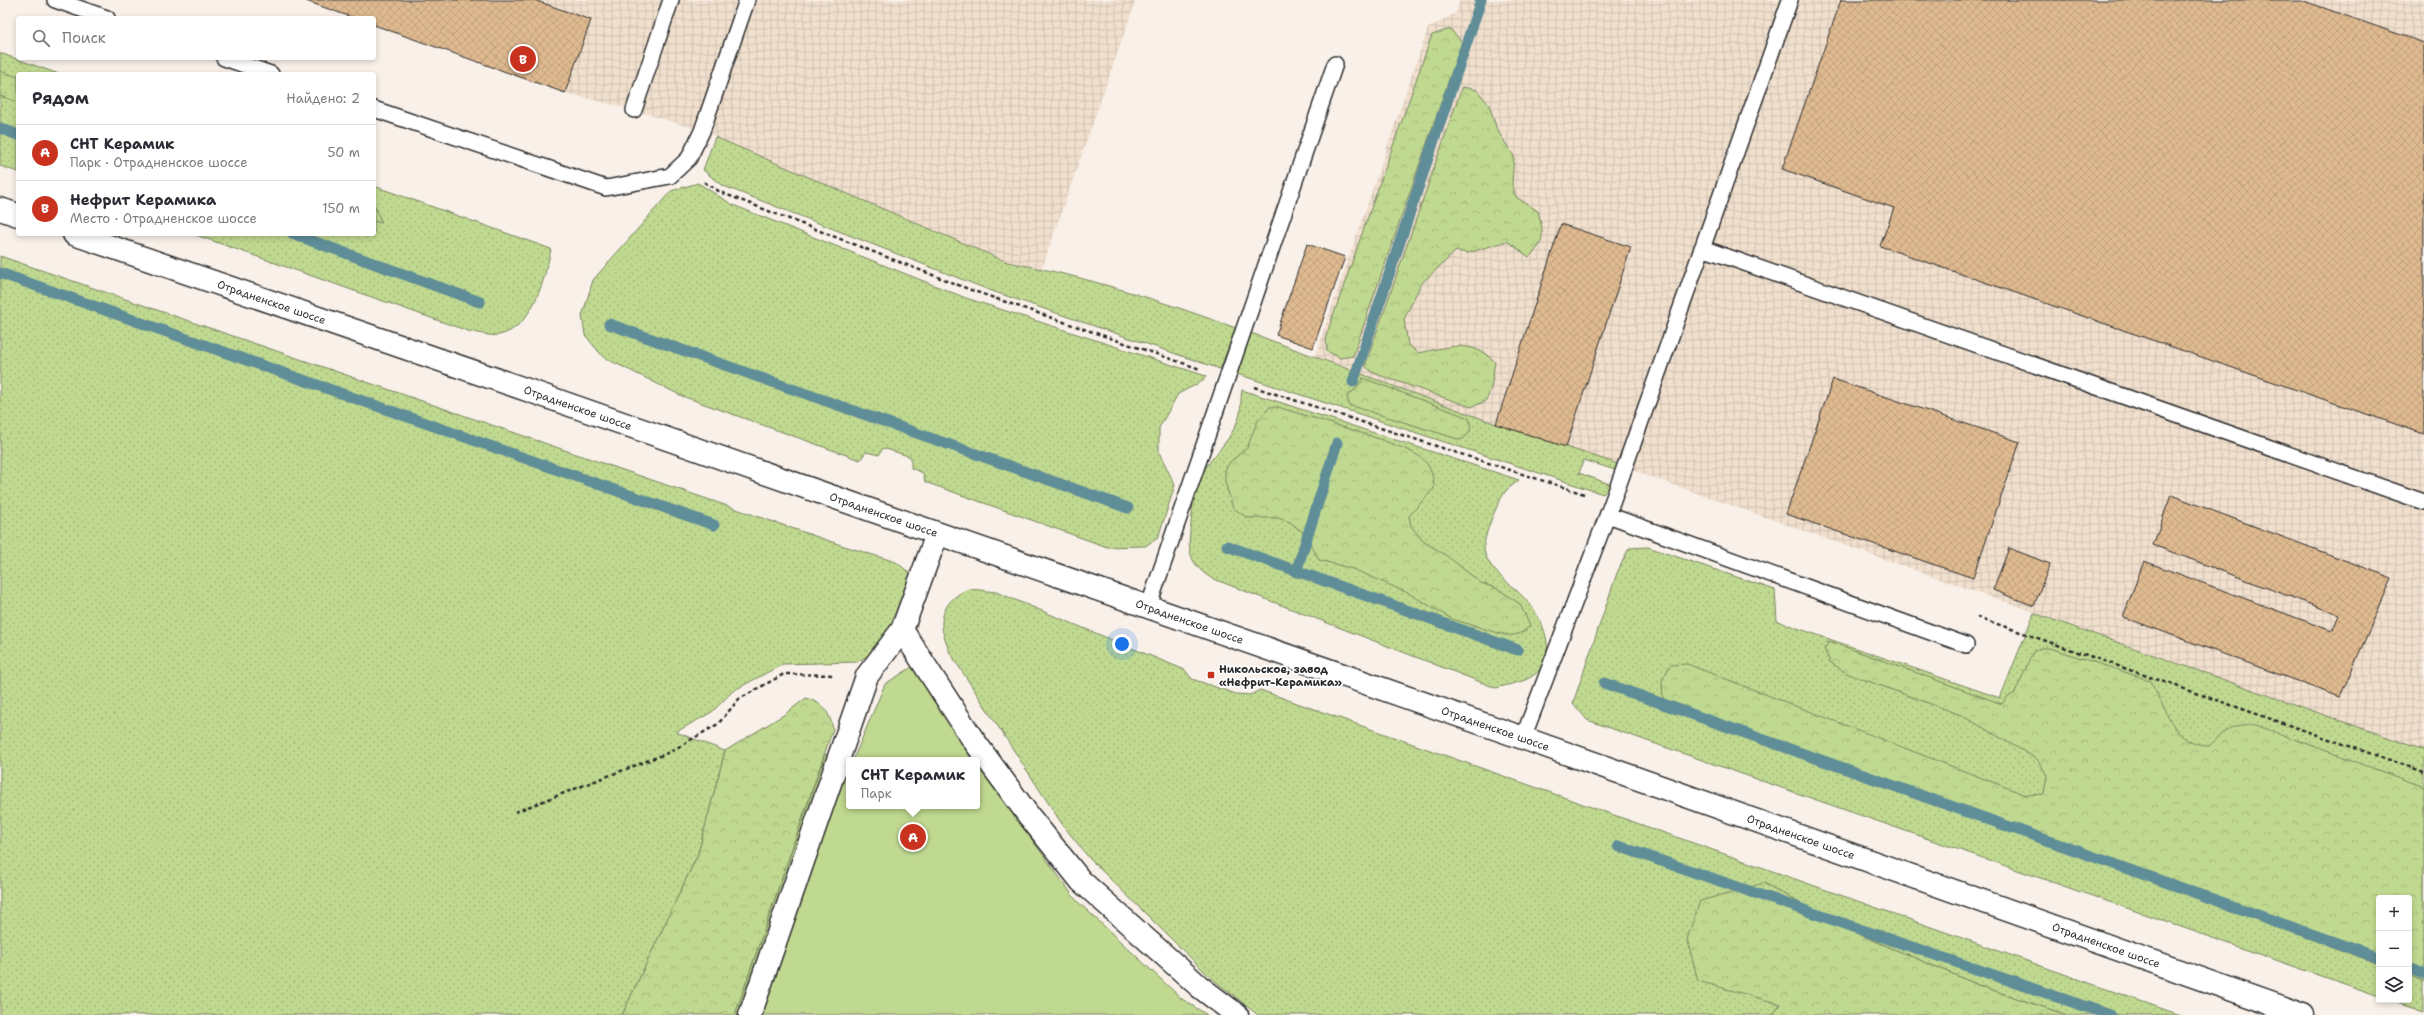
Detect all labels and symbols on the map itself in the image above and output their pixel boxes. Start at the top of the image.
pin: B [510,44,536,74]
street label: Отрадненское шоссе [215,277,328,328]
street label: Отрадненское шоссе [522,382,634,434]
street label: Отрадненское шоссе [827,489,940,541]
street label: Отрадненское шоссе [1133,596,1246,648]
your location [1112,634,1132,654]
place label: Никольское, завод «Нефрит-Керамика» [1219,662,1342,690]
marker: Никольское, завод «Нефрит-Керамика» [1206,670,1216,680]
street label: Отрадненское шоссе [1439,703,1551,755]
street label: Отрадненское шоссе [1745,811,1857,863]
pin: A [900,822,926,852]
street label: Отрадненское шоссе [2050,919,2162,972]

